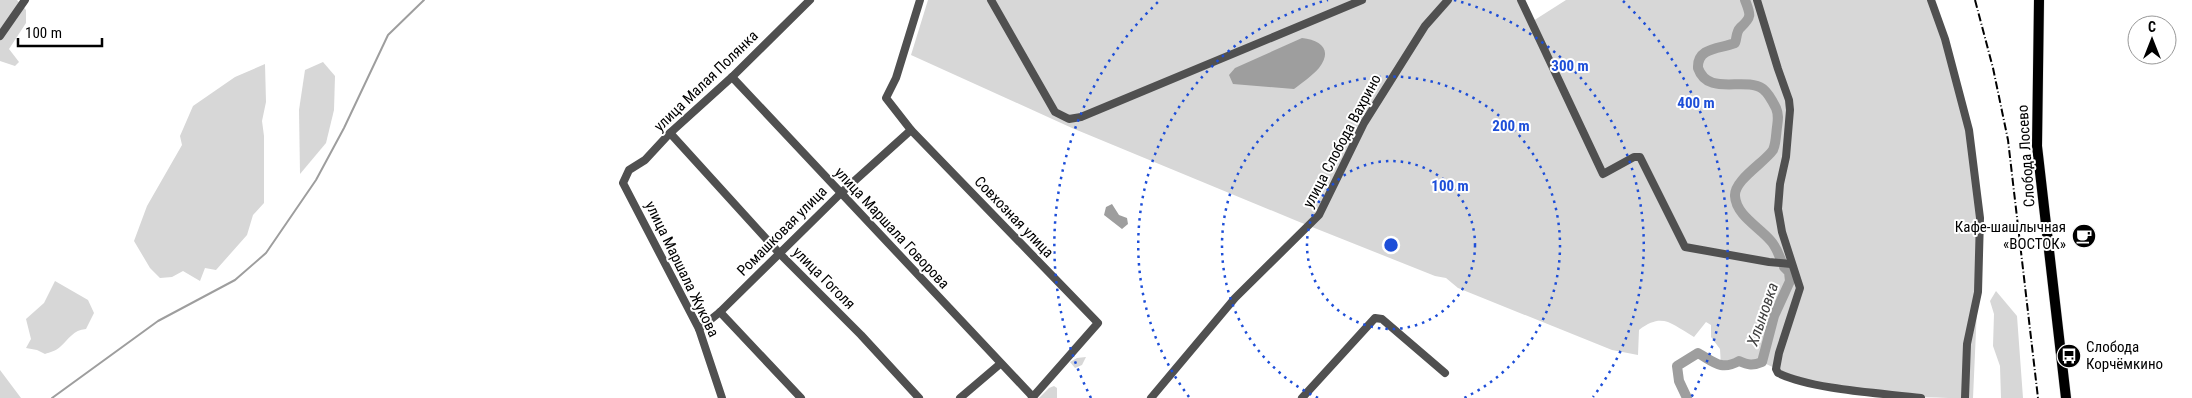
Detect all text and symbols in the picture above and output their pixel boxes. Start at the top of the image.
scale bar [18,15,101,47]
north arrow [2127,15,2177,65]
text: С [2148,19,2156,35]
text: 100 m [25,24,62,42]
street label: улица Малая Полянка [650,27,762,135]
text: 300 m [1551,57,1589,75]
street label: улица Слобода Вахрино [1299,71,1385,211]
text: 400 m [1677,94,1715,112]
street label: Слобода Лосево [2013,104,2039,208]
text: 200 m [1492,117,1530,135]
street label: улица Маршала Говорова [831,163,953,293]
street label: Совхозная улица [971,173,1057,261]
text: 100 m [1431,177,1469,195]
street label: Ромашковая улица [733,182,831,280]
street label: улица Маршала Жукова [641,198,723,340]
place label: Кафе-шашлычная «ВОСТОК» [1955,218,2066,253]
cafe icon: Кафе-шашлычная «ВОСТОК» [2071,223,2097,249]
centre of rings [1382,236,1400,254]
street label: улица Гоголя [789,243,859,313]
water label: Хлыновка [1742,280,1782,349]
place label: Слобода Корчёмкино [2086,338,2163,373]
bus stop icon: Слобода Корчёмкино [2056,343,2082,369]

